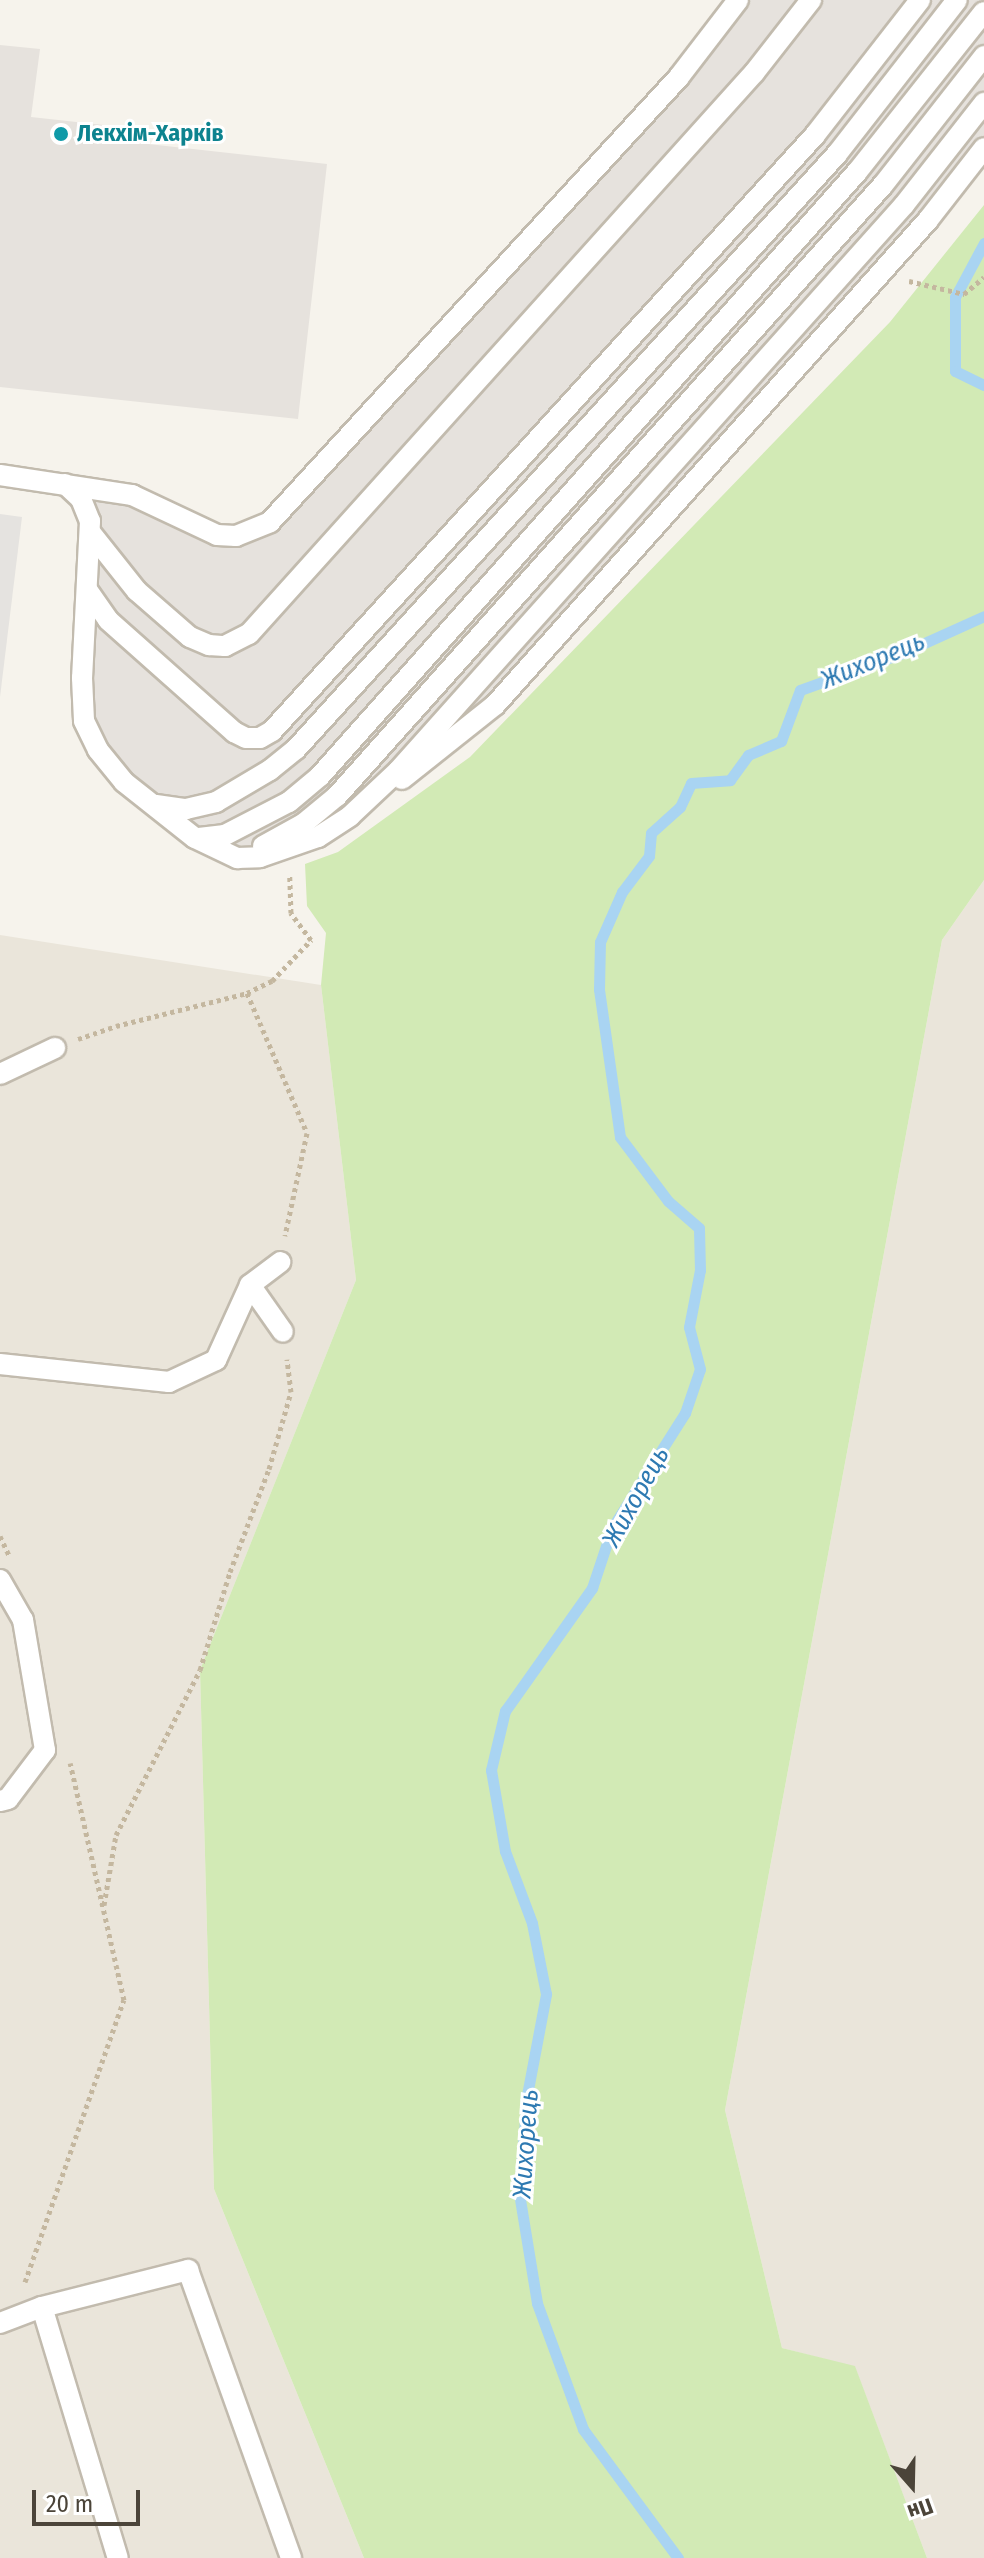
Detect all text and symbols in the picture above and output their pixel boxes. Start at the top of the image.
place label: Лекхім-Харків [77,120,224,148]
marker: Лекхім-Харків [52,125,70,143]
water label: Жихорець [817,626,929,696]
water label: Жихорець [596,1442,676,1552]
water label: Жихорець [507,2088,545,2200]
north arrow [872,2446,952,2526]
scale bar [36,2474,144,2524]
text: 20 m [46,2490,93,2518]
text: Пн [904,2492,937,2526]

